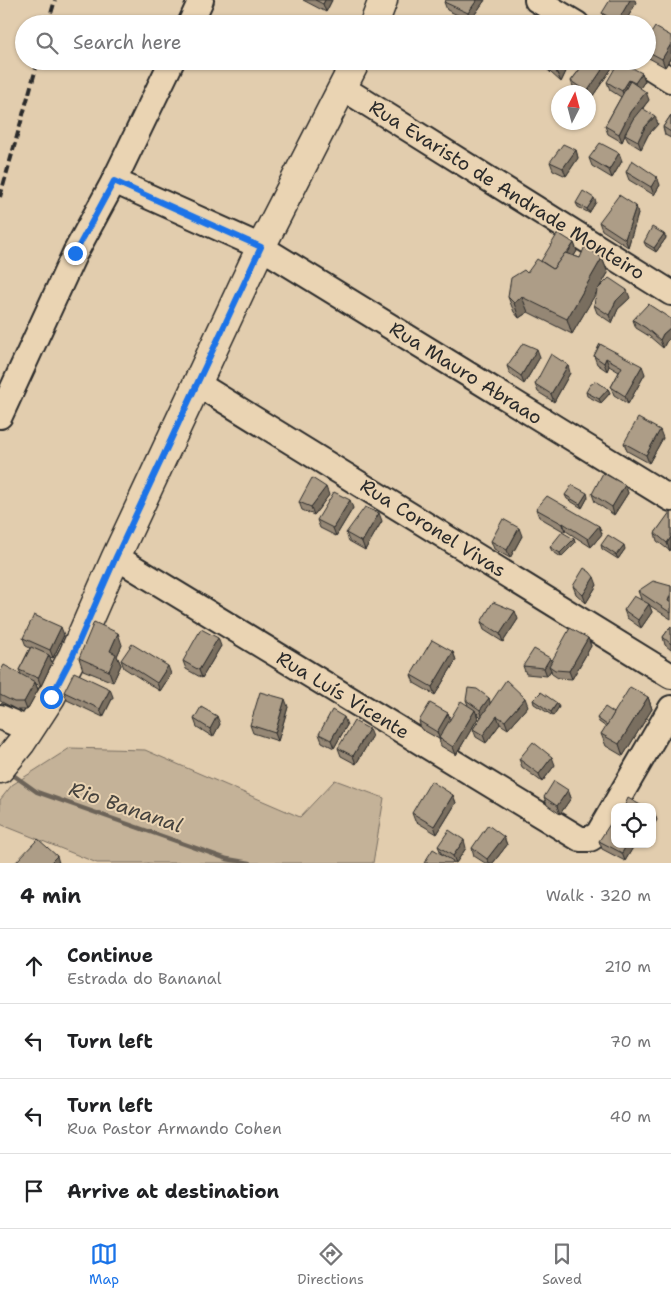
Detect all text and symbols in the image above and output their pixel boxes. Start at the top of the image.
search box [15,15,656,70]
icon: search [33,29,61,57]
text: Search here [73,30,182,55]
north arrow [551,85,596,130]
street label: Rua Evaristo de Andrade Monteiro [364,94,650,286]
route end [64,242,87,265]
street label: Rua Mauro Abraao [385,316,547,430]
street label: Rua Coronel Vivas [355,473,511,583]
street label: Rua Luís Vicente [272,645,414,745]
route start [40,686,63,709]
water label: Rio Bananal [66,775,186,839]
map controls [611,803,656,848]
button: locate [611,803,656,848]
text: 4 min [20,882,81,910]
text: Walk · 320 m [546,885,651,906]
text: Continue [67,943,153,968]
icon: ahead [20,952,48,980]
text: 210 m [604,956,651,977]
text: Estrada do Bananal [67,968,221,989]
icon: left [20,1027,48,1055]
text: Turn left [67,1029,153,1054]
text: 70 m [610,1031,651,1052]
text: Turn left [67,1093,153,1118]
icon: left [20,1102,48,1130]
text: 40 m [609,1106,651,1127]
text: Rua Pastor Armando Cohen [67,1118,282,1139]
icon: arrive [20,1177,48,1205]
text: Arrive at destination [67,1179,279,1204]
tab: Map [89,1240,119,1288]
tab: Directions [297,1240,364,1288]
tab: Saved [542,1240,582,1288]

